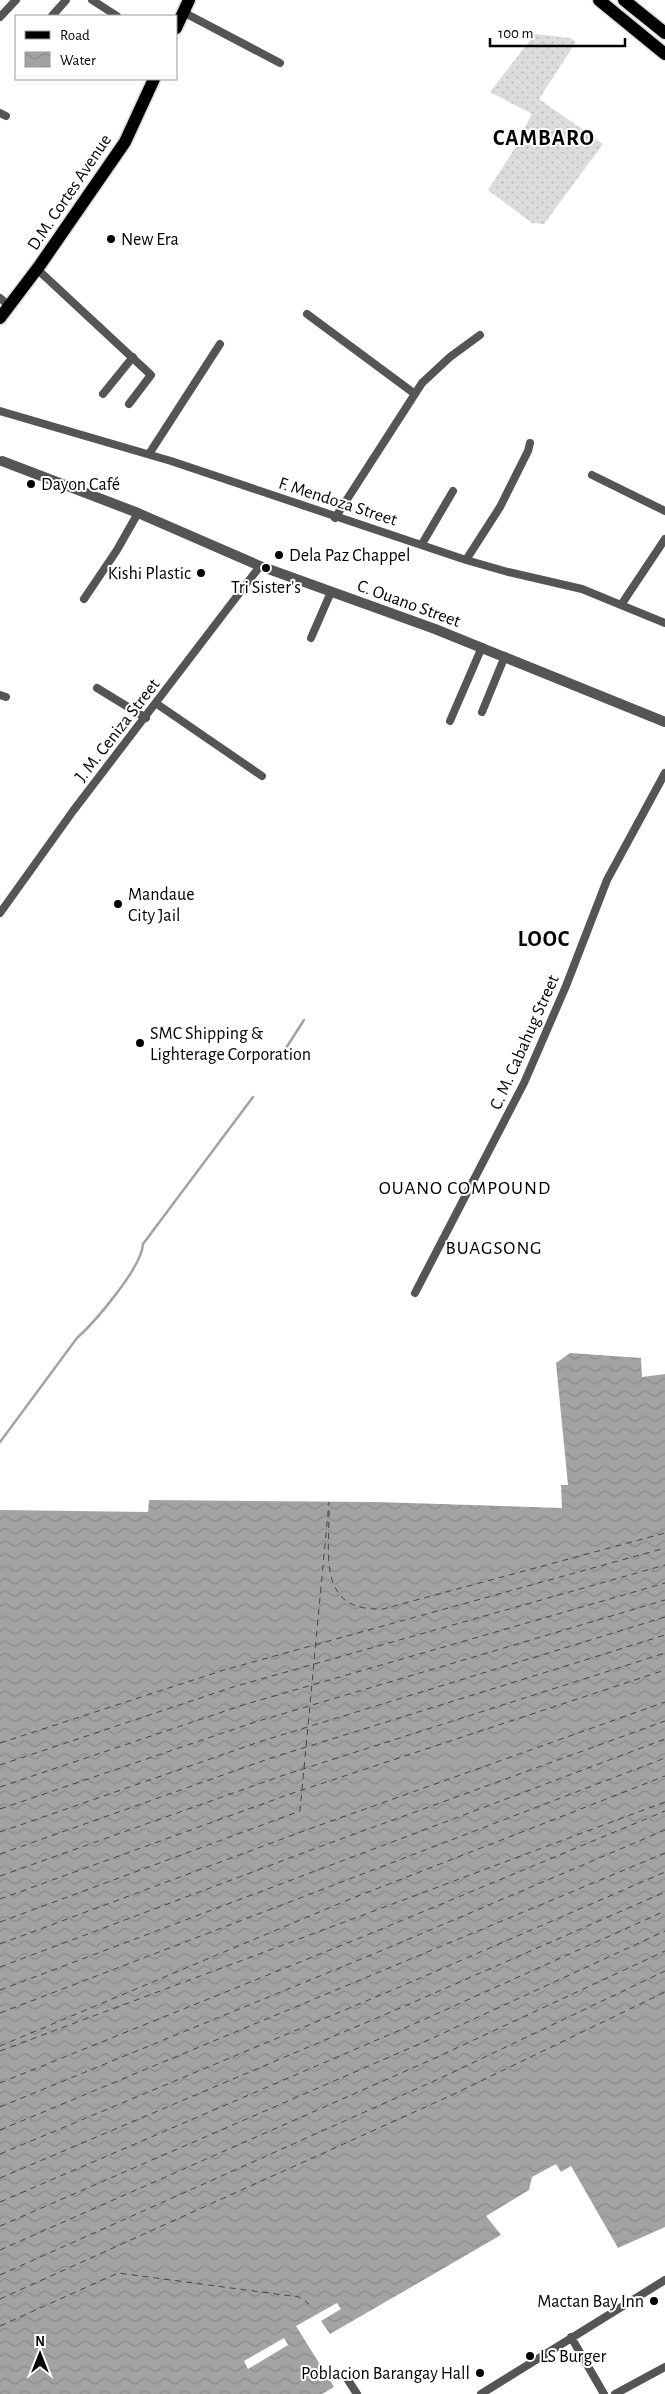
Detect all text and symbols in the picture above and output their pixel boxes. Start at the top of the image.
legend [15,15,178,80]
scale bar [490,15,625,47]
text: 100 m [498,26,533,41]
text: Road [60,28,90,43]
text: Water [60,53,96,68]
district label: CAMBARO [493,127,595,149]
street label: D.M. Cortes Avenue [24,131,115,254]
place label: New Era [121,231,179,249]
marker: New Era [105,233,117,245]
street label: F. Mendoza Street [276,474,399,530]
place label: Dayon Café [41,476,120,494]
marker: Dayon Café [25,478,37,490]
place label: Dela Paz Chappel [289,547,410,565]
marker: Dela Paz Chappel [273,549,285,561]
marker: Tri Sister's [260,562,272,574]
place label: Kishi Plastic [108,565,191,583]
marker: Kishi Plastic [195,567,207,579]
street label: C. Ouano Street [355,577,463,631]
place label: Tri Sister's [231,579,301,597]
street label: J. M. Ceniza Street [72,675,164,786]
place label: Mandaue City Jail [128,886,195,925]
marker: Mandaue City Jail [112,898,124,910]
district label: LOOC [518,928,570,950]
street label: C. M. Cabahug Street [487,972,563,1113]
place label: SMC Shipping & Lighterage Corporation [150,1025,311,1064]
marker: SMC Shipping & Lighterage Corporation [134,1037,146,1049]
district label: OUANO COMPOUND [379,1179,551,1198]
district label: BUAGSONG [446,1239,542,1258]
place label: Mactan Bay Inn [537,2293,644,2311]
marker: Mactan Bay Inn [648,2295,660,2307]
north arrow [15,2329,65,2379]
text: N [35,2335,45,2349]
place label: LS Burger [540,2348,606,2366]
marker: LS Burger [524,2350,536,2362]
place label: Poblacion Barangay Hall [301,2365,470,2383]
marker: Poblacion Barangay Hall [474,2367,486,2379]

